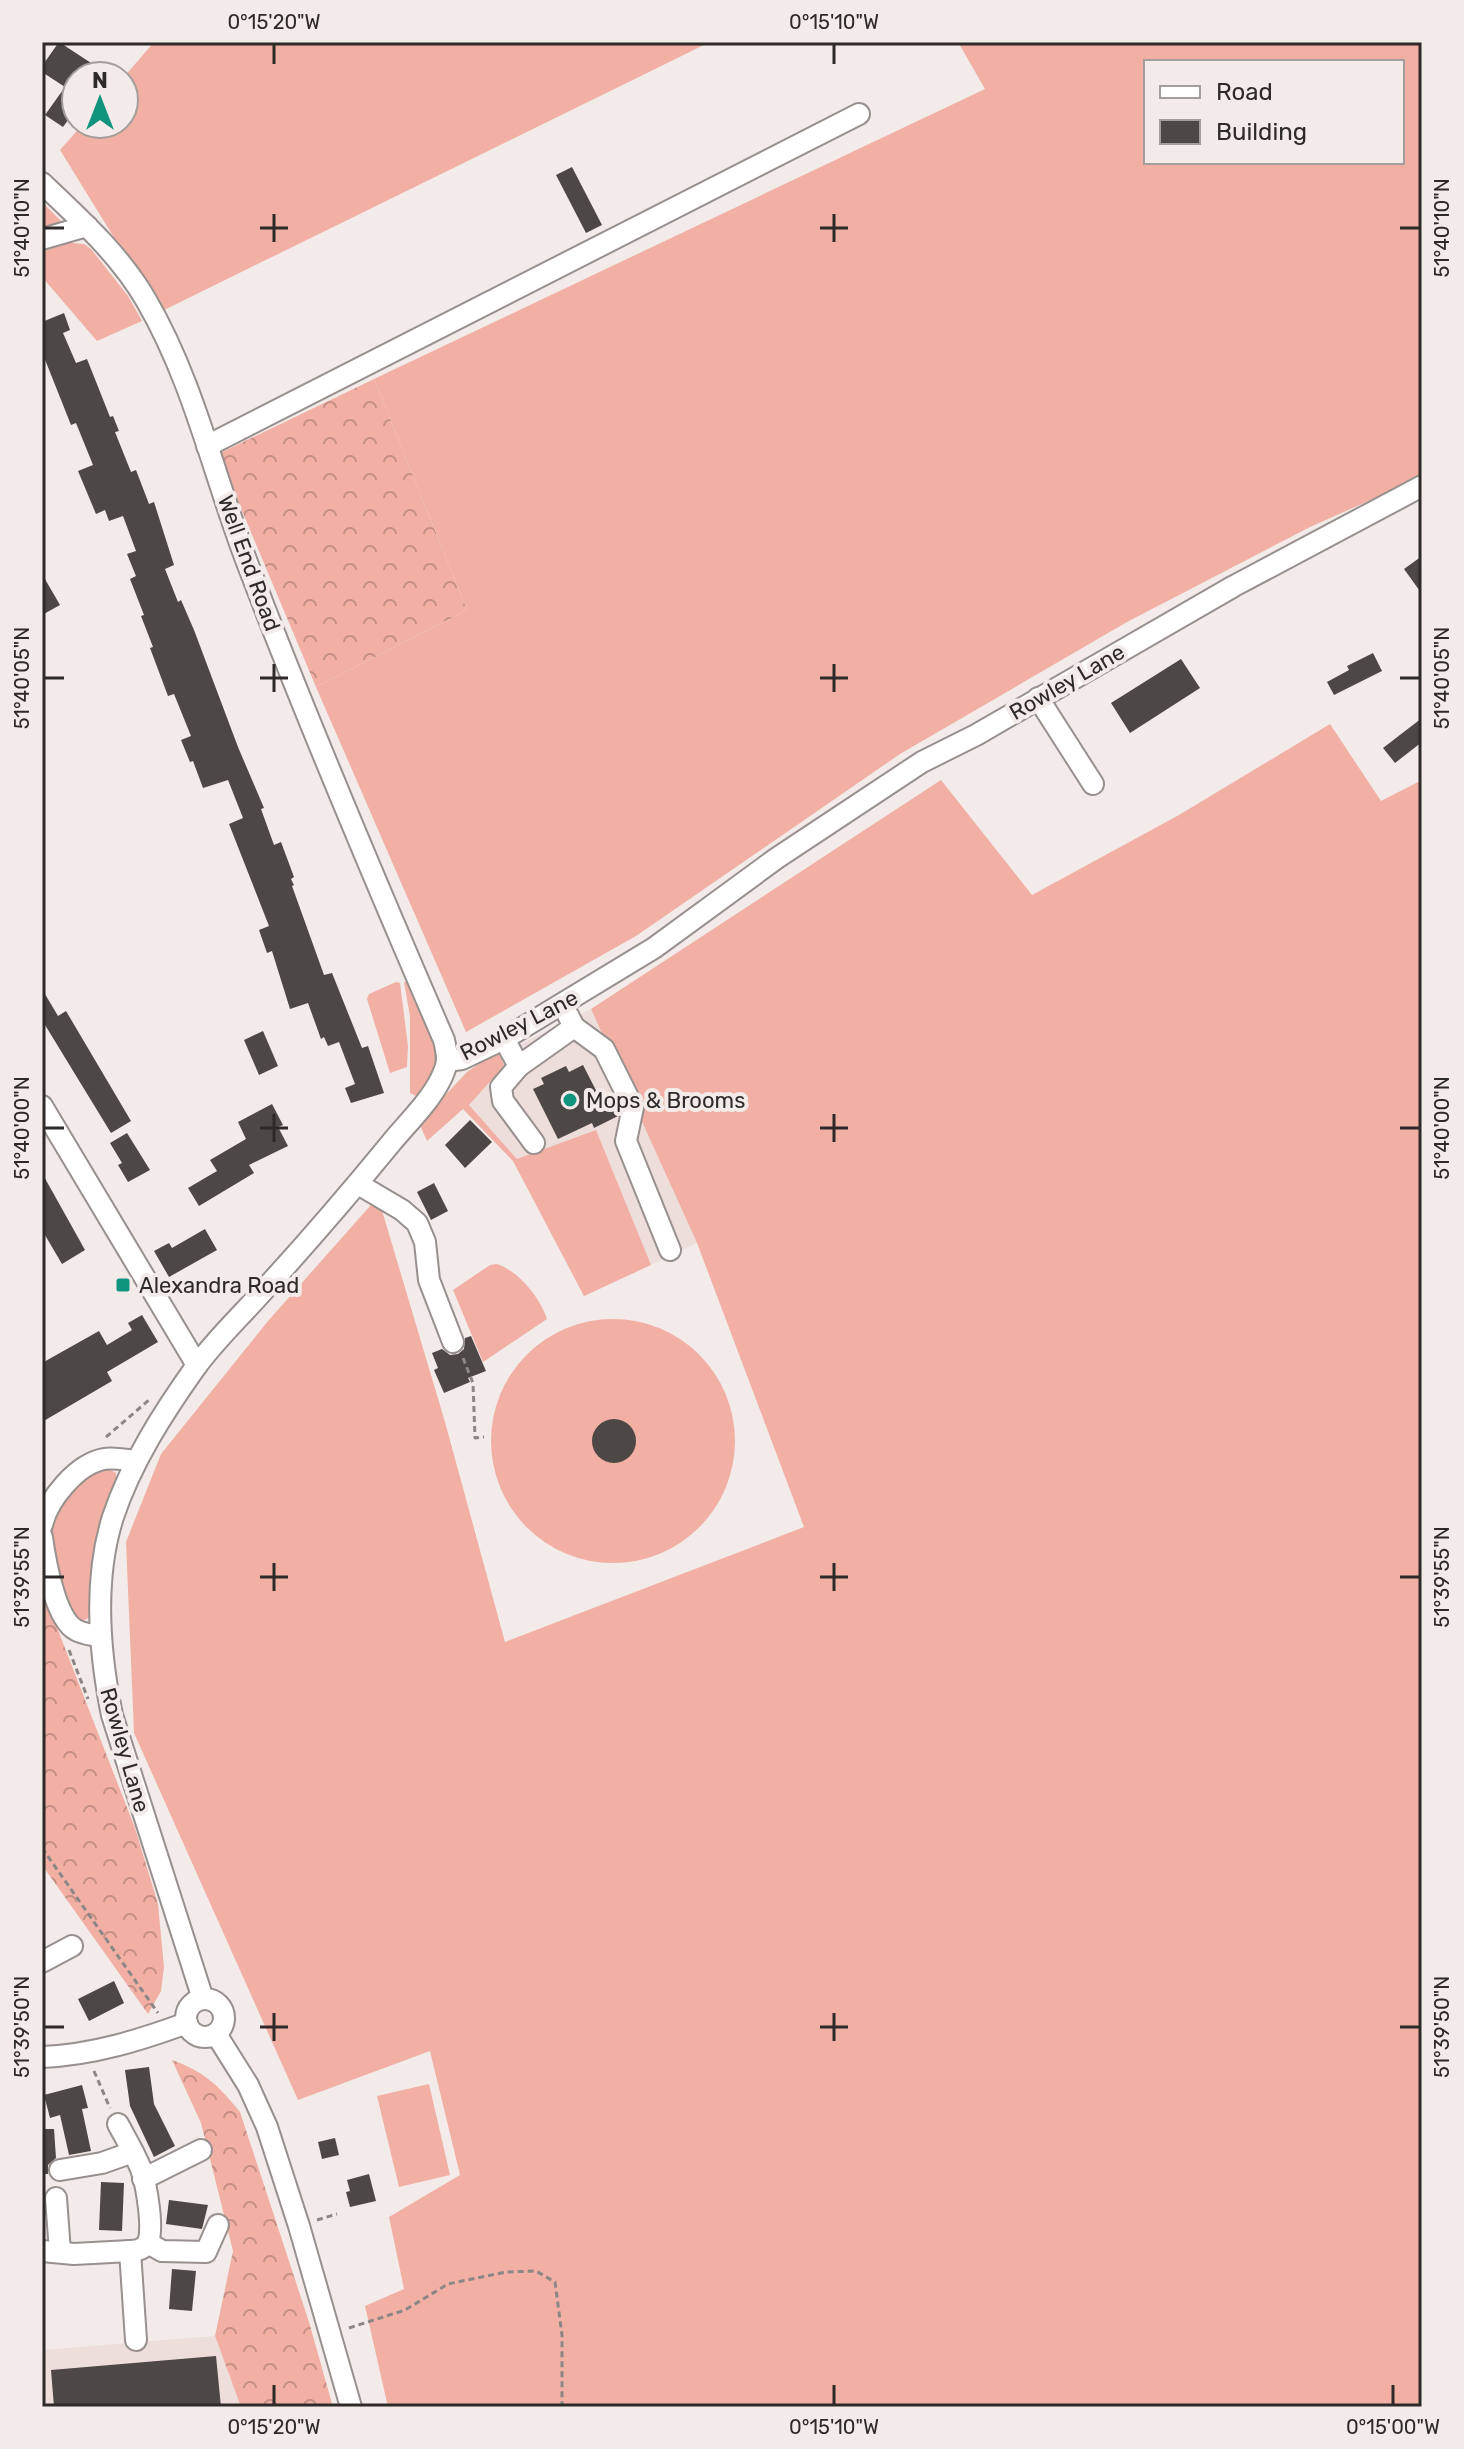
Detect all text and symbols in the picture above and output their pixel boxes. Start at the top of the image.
text: 0°15'20"W [227,10,321,34]
text: 0°15'10"W [789,10,879,34]
north arrow [60,60,140,140]
legend [1144,60,1404,164]
text: N [92,67,108,94]
text: Road [1216,78,1273,106]
text: Building [1216,118,1307,146]
text: 51°40'10"N [10,178,34,278]
text: 51°40'10"N [1430,178,1454,278]
street label: Well End Road [212,491,286,635]
text: 51°40'05"N [10,627,34,729]
text: 51°40'05"N [1430,627,1454,729]
street label: Rowley Lane [1005,638,1129,726]
street label: Rowley Lane [456,984,582,1066]
text: 51°40'00"N [10,1076,34,1180]
text: 51°40'00"N [1430,1076,1454,1180]
place label: Mops & Brooms [586,1087,745,1114]
marker: Mops & Brooms [561,1091,579,1109]
place label: Alexandra Road [139,1272,299,1299]
marker: Alexandra Road [114,1276,132,1294]
text: 51°39'55"N [10,1526,34,1628]
text: 51°39'55"N [1430,1526,1454,1628]
street label: Rowley Lane [94,1684,156,1816]
text: 51°39'50"N [10,1976,34,2078]
text: 51°39'50"N [1430,1976,1454,2078]
text: 0°15'20"W [227,2415,321,2439]
text: 0°15'10"W [789,2415,879,2439]
text: 0°15'00"W [1346,2415,1440,2439]

